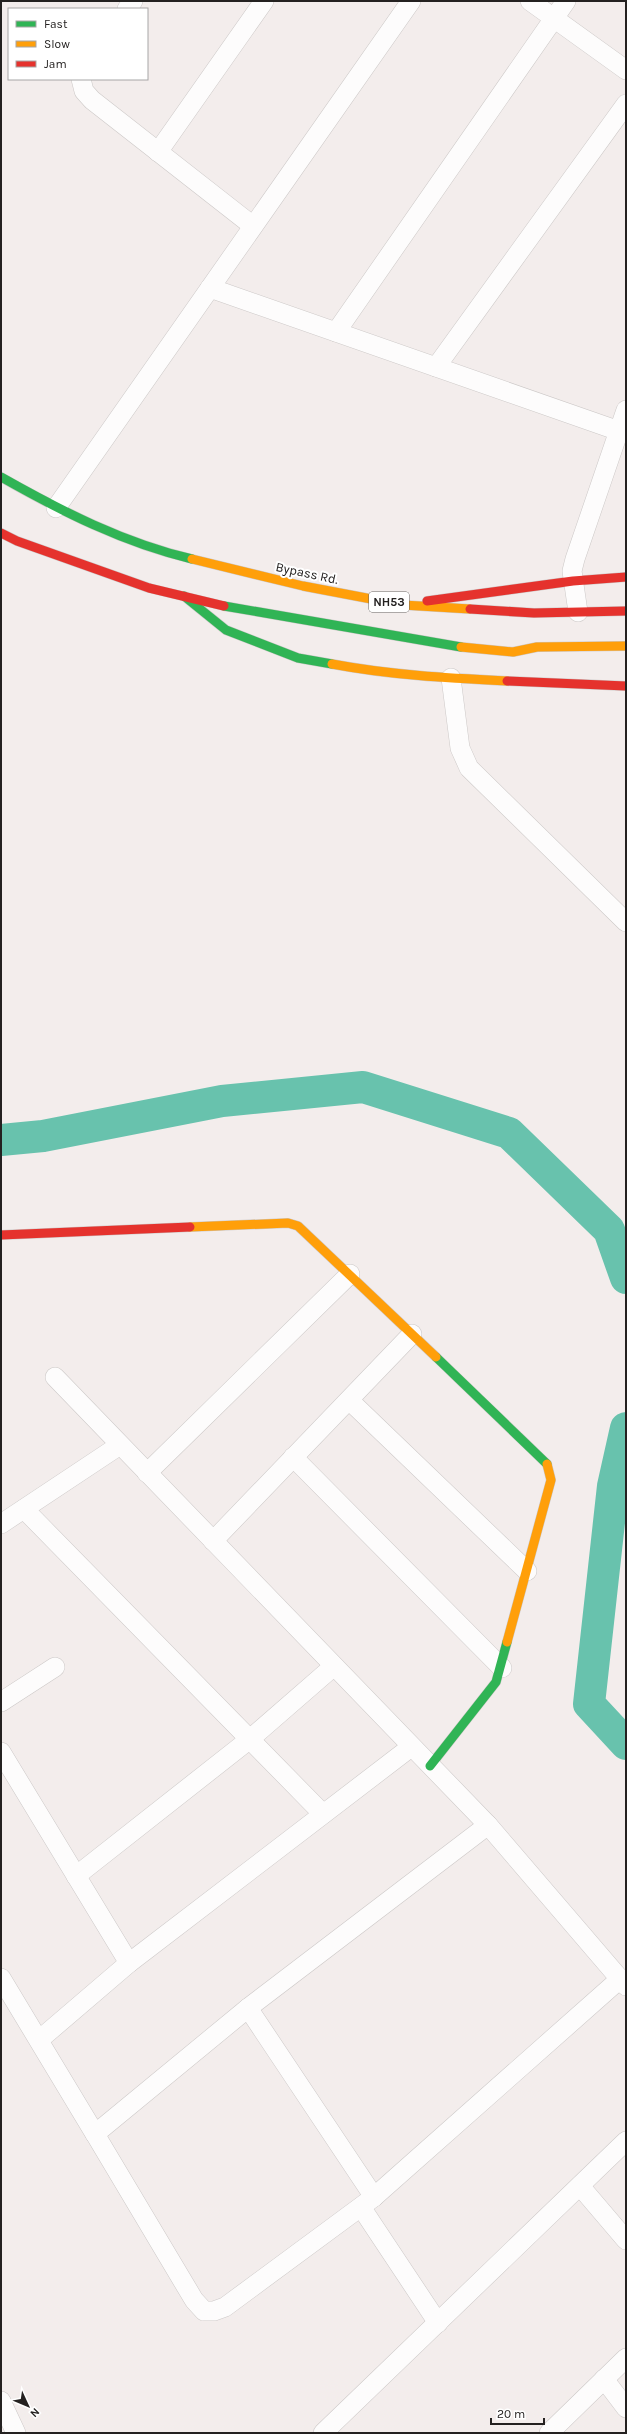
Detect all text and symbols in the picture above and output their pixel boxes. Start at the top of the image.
legend [8,8,148,80]
text: Fast [44,17,68,31]
text: Slow [44,37,70,51]
text: Jam [44,57,67,71]
street label: Bypass Rd. [274,559,340,587]
road number: NH53 [369,592,409,612]
north arrow [8,2386,48,2426]
scale bar [491,2400,544,2426]
text: N [27,2405,42,2420]
text: 20 m [497,2407,525,2421]

